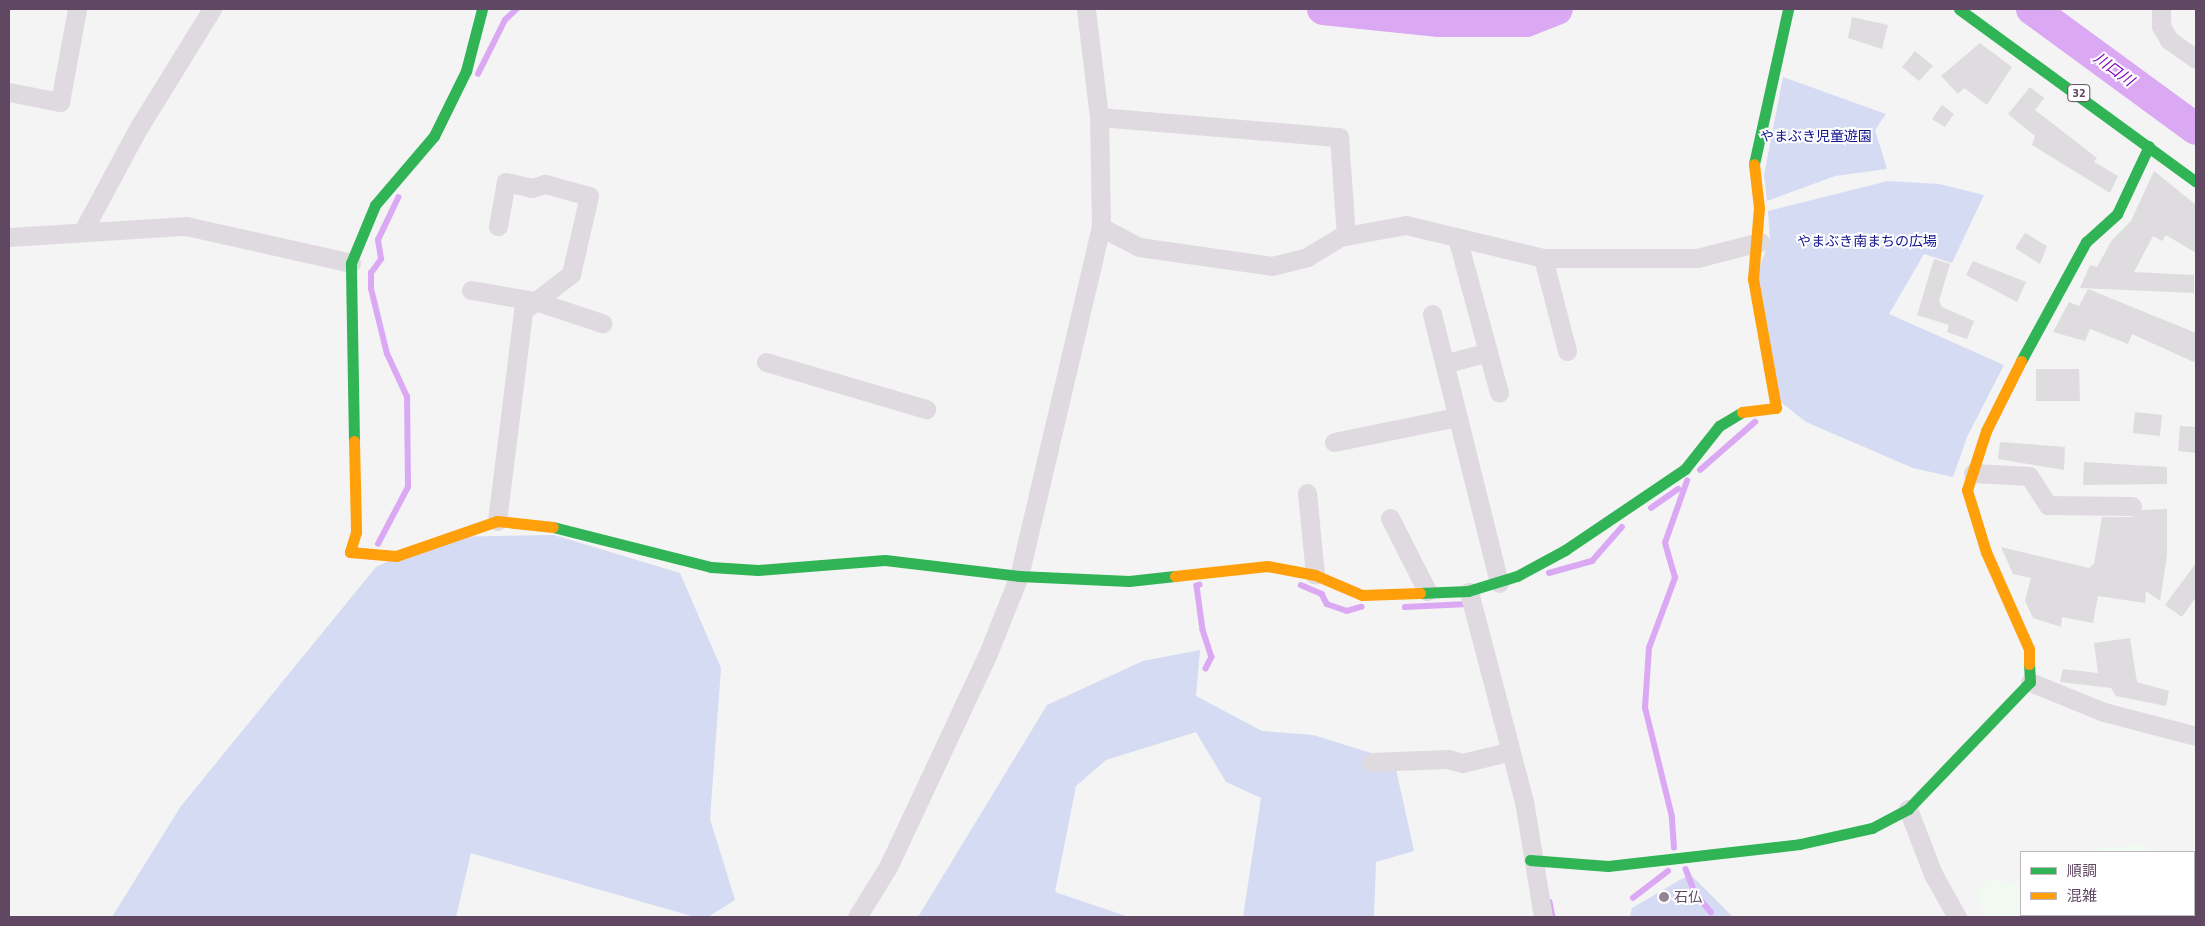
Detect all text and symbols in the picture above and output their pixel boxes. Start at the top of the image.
water label: 川口川 [2091,48,2137,90]
road number: 32 [2066,84,2092,102]
park label: やまぶき児童遊園 [1760,128,1872,144]
park label: やまぶき南まちの広場 [1797,233,1937,249]
legend [2020,851,2195,916]
text: 順調 [2067,859,2097,882]
text: 混雑 [2067,884,2097,907]
place label: 石仏 [1674,889,1702,905]
marker: 石仏 [1658,891,1670,903]

